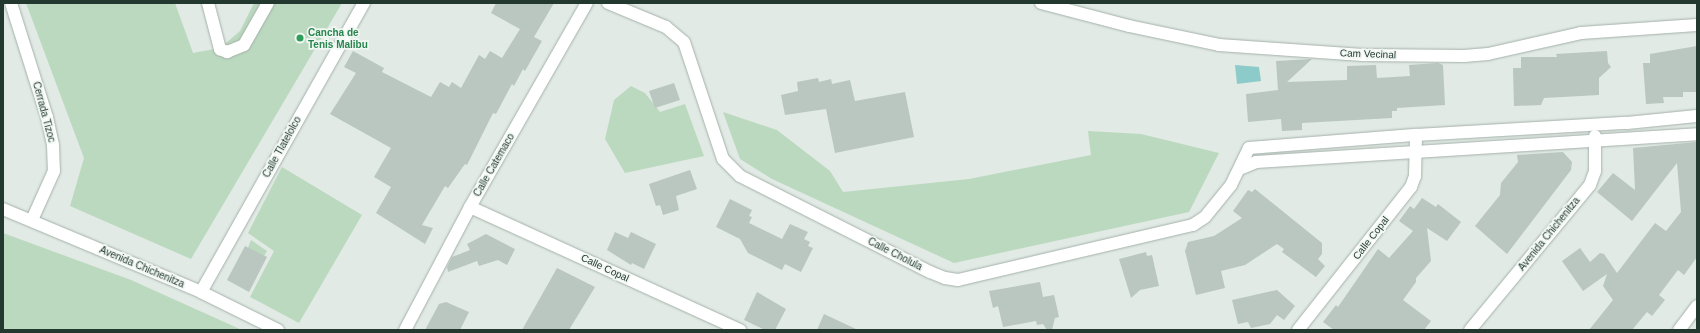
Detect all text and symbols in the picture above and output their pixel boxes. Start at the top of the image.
place label: Cancha de Tenis Malibu [308,26,368,50]
marker: Cancha de Tenis Malibu [295,33,305,43]
street label: Cam Vecinal [1340,47,1396,61]
street label: Cerrada Tizoc [30,80,58,144]
street label: Calle Tlatelolco [260,114,304,180]
street label: Calle Catemaco [471,131,517,199]
street label: Avenida Chichenitza [1516,195,1582,273]
street label: Calle Copal [1350,214,1392,262]
street label: Calle Cholula [866,235,924,273]
street label: Avenida Chichenitza [98,244,186,290]
street label: Calle Copal [579,252,631,284]

